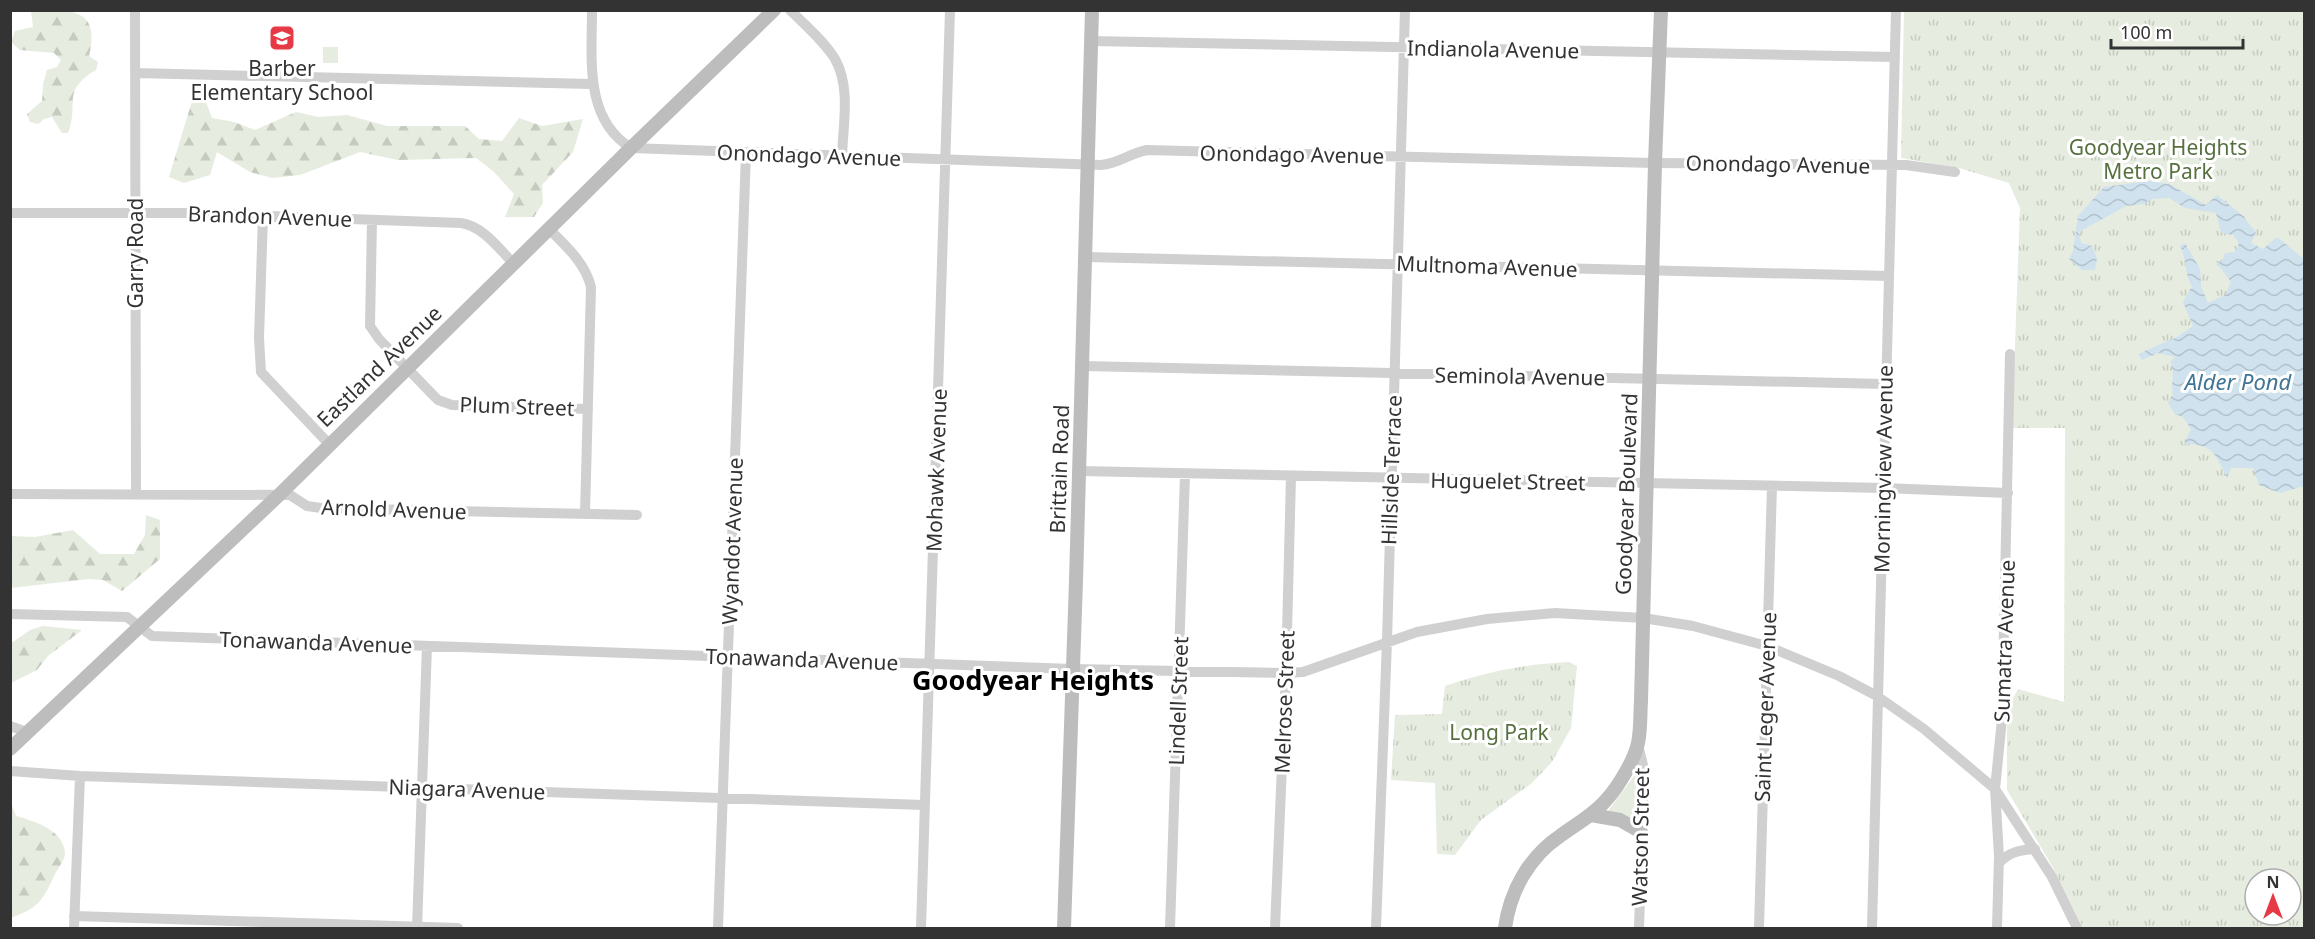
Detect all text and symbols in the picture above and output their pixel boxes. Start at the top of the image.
scale bar [2111,12,2243,50]
text: 100 m [2120,20,2172,44]
school or university icon: Barber Elementary School [267,23,297,53]
street label: Indianola Avenue [1407,33,1579,65]
place label: Barber Elementary School [190,54,374,106]
park label: Goodyear Heights Metro Park [2069,133,2247,185]
street label: Onondago Avenue [716,138,902,172]
street label: Onondago Avenue [1199,138,1385,170]
street label: Onondago Avenue [1685,148,1871,180]
street label: Garry Road [121,197,149,309]
street label: Brandon Avenue [187,199,353,233]
street label: Multnoma Avenue [1396,249,1578,283]
street label: Eastland Avenue [311,299,447,433]
street label: Seminola Avenue [1435,361,1605,391]
street label: Morningview Avenue [1867,365,1899,573]
water label: Alder Pond [2183,366,2293,396]
street label: Mohawk Avenue [919,388,953,552]
street label: Plum Street [459,390,575,422]
street label: Goodyear Boulevard [1608,393,1644,595]
street label: Hillside Terrace [1374,394,1408,546]
street label: Brittain Road [1043,404,1075,534]
street label: Wyandot Avenue [715,457,749,625]
street label: Huguelet Street [1430,466,1586,496]
street label: Arnold Avenue [321,492,467,526]
street label: Sumatra Avenue [1987,559,2021,723]
street label: Saint Leger Avenue [1748,611,1782,803]
street label: Tonawanda Avenue [219,625,413,659]
street label: Melrose Street [1268,630,1301,774]
street label: Lindell Street [1162,636,1194,766]
street label: Tonawanda Avenue [705,642,899,676]
district label: Goodyear Heights [912,661,1154,698]
park label: Long Park [1449,718,1550,746]
street label: Watson Street [1625,767,1655,906]
street label: Niagara Avenue [388,772,546,806]
north arrow [2243,867,2303,927]
text: N [2266,871,2280,893]

